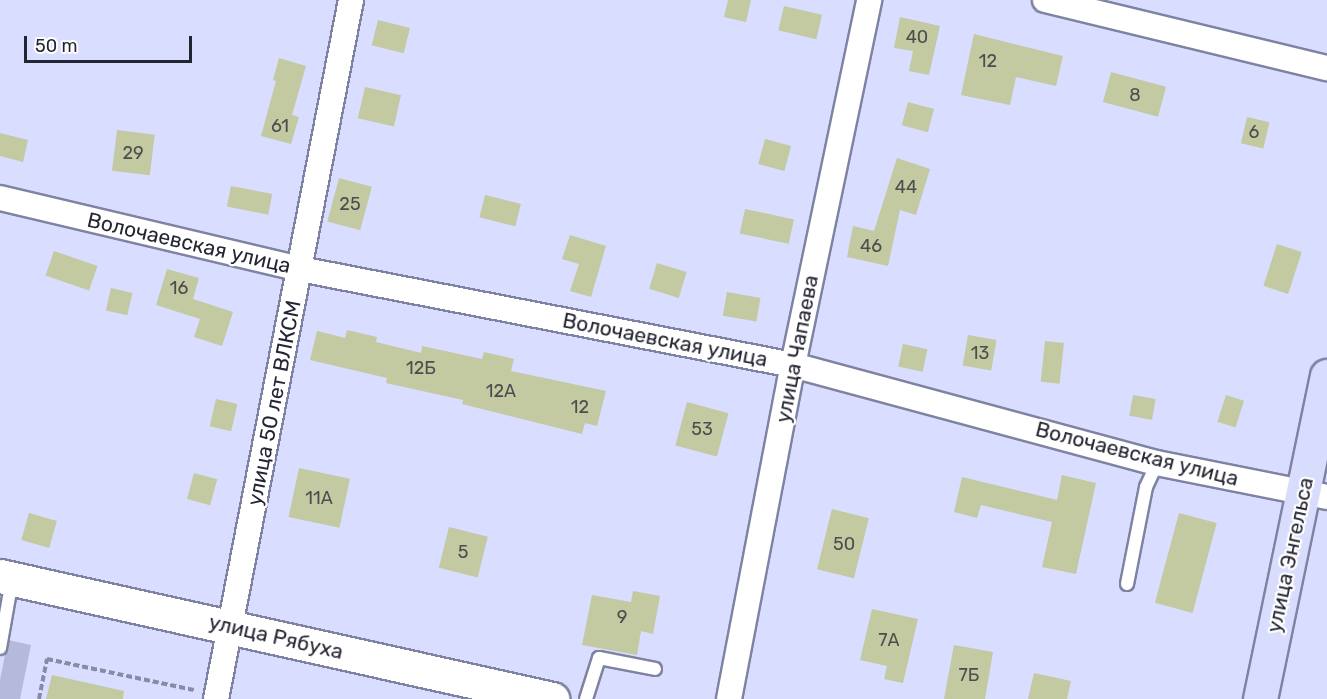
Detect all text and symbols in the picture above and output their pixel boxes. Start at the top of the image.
scale bar [27,24,195,62]
house number: 40 [906,26,928,48]
text: 50 m [35,35,78,57]
house number: 12 [979,50,997,72]
house number: 8 [1129,84,1141,106]
house number: 61 [271,115,289,137]
house number: 6 [1249,121,1259,143]
house number: 29 [122,142,144,164]
house number: 44 [895,176,917,198]
house number: 25 [339,193,361,215]
street label: Волочаевская улица [85,207,293,279]
house number: 46 [860,235,882,257]
street label: улица Чапаева [770,273,824,425]
house number: 16 [170,277,188,299]
street label: улица 50 лет ВЛКСМ [242,298,306,508]
street label: Волочаевская улица [560,308,770,372]
house number: 13 [971,342,989,364]
house number: 12Б [406,357,436,379]
house number: 12А [486,380,516,402]
house number: 12 [571,396,589,418]
street label: Волочаевская улица [1033,417,1241,491]
house number: 53 [691,418,713,440]
street label: улица Энгельса [1261,475,1319,635]
house number: 11А [305,487,333,509]
house number: 50 [833,533,855,555]
house number: 5 [458,541,468,563]
house number: 9 [617,606,627,628]
street label: улица Рябуха [206,609,346,665]
house number: 7А [878,629,900,651]
house number: 7Б [959,664,979,686]

